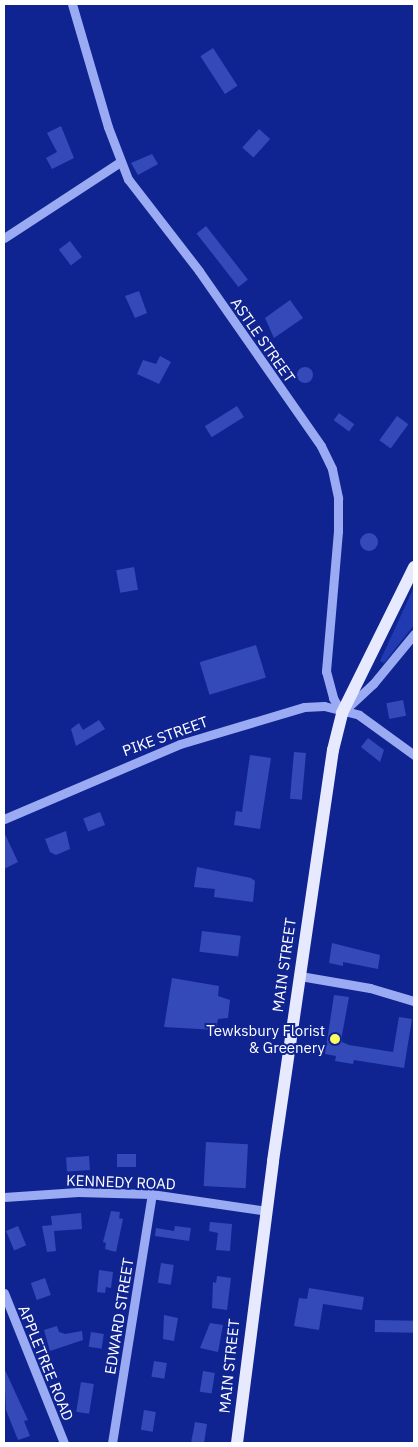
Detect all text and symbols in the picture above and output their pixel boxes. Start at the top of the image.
street label: ASTLE STREET [227,294,299,386]
street label: PIKE STREET [120,712,210,760]
street label: MAIN STREET [268,917,300,1013]
place label: Tewksbury Florist & Greenery [206,1021,325,1056]
marker: Tewksbury Florist & Greenery [329,1033,341,1045]
street label: KENNEDY ROAD [66,1171,176,1193]
street label: EDWARD STREET [101,1256,137,1376]
street label: APPLETREE ROAD [15,1303,77,1423]
street label: MAIN STREET [215,1318,243,1414]

